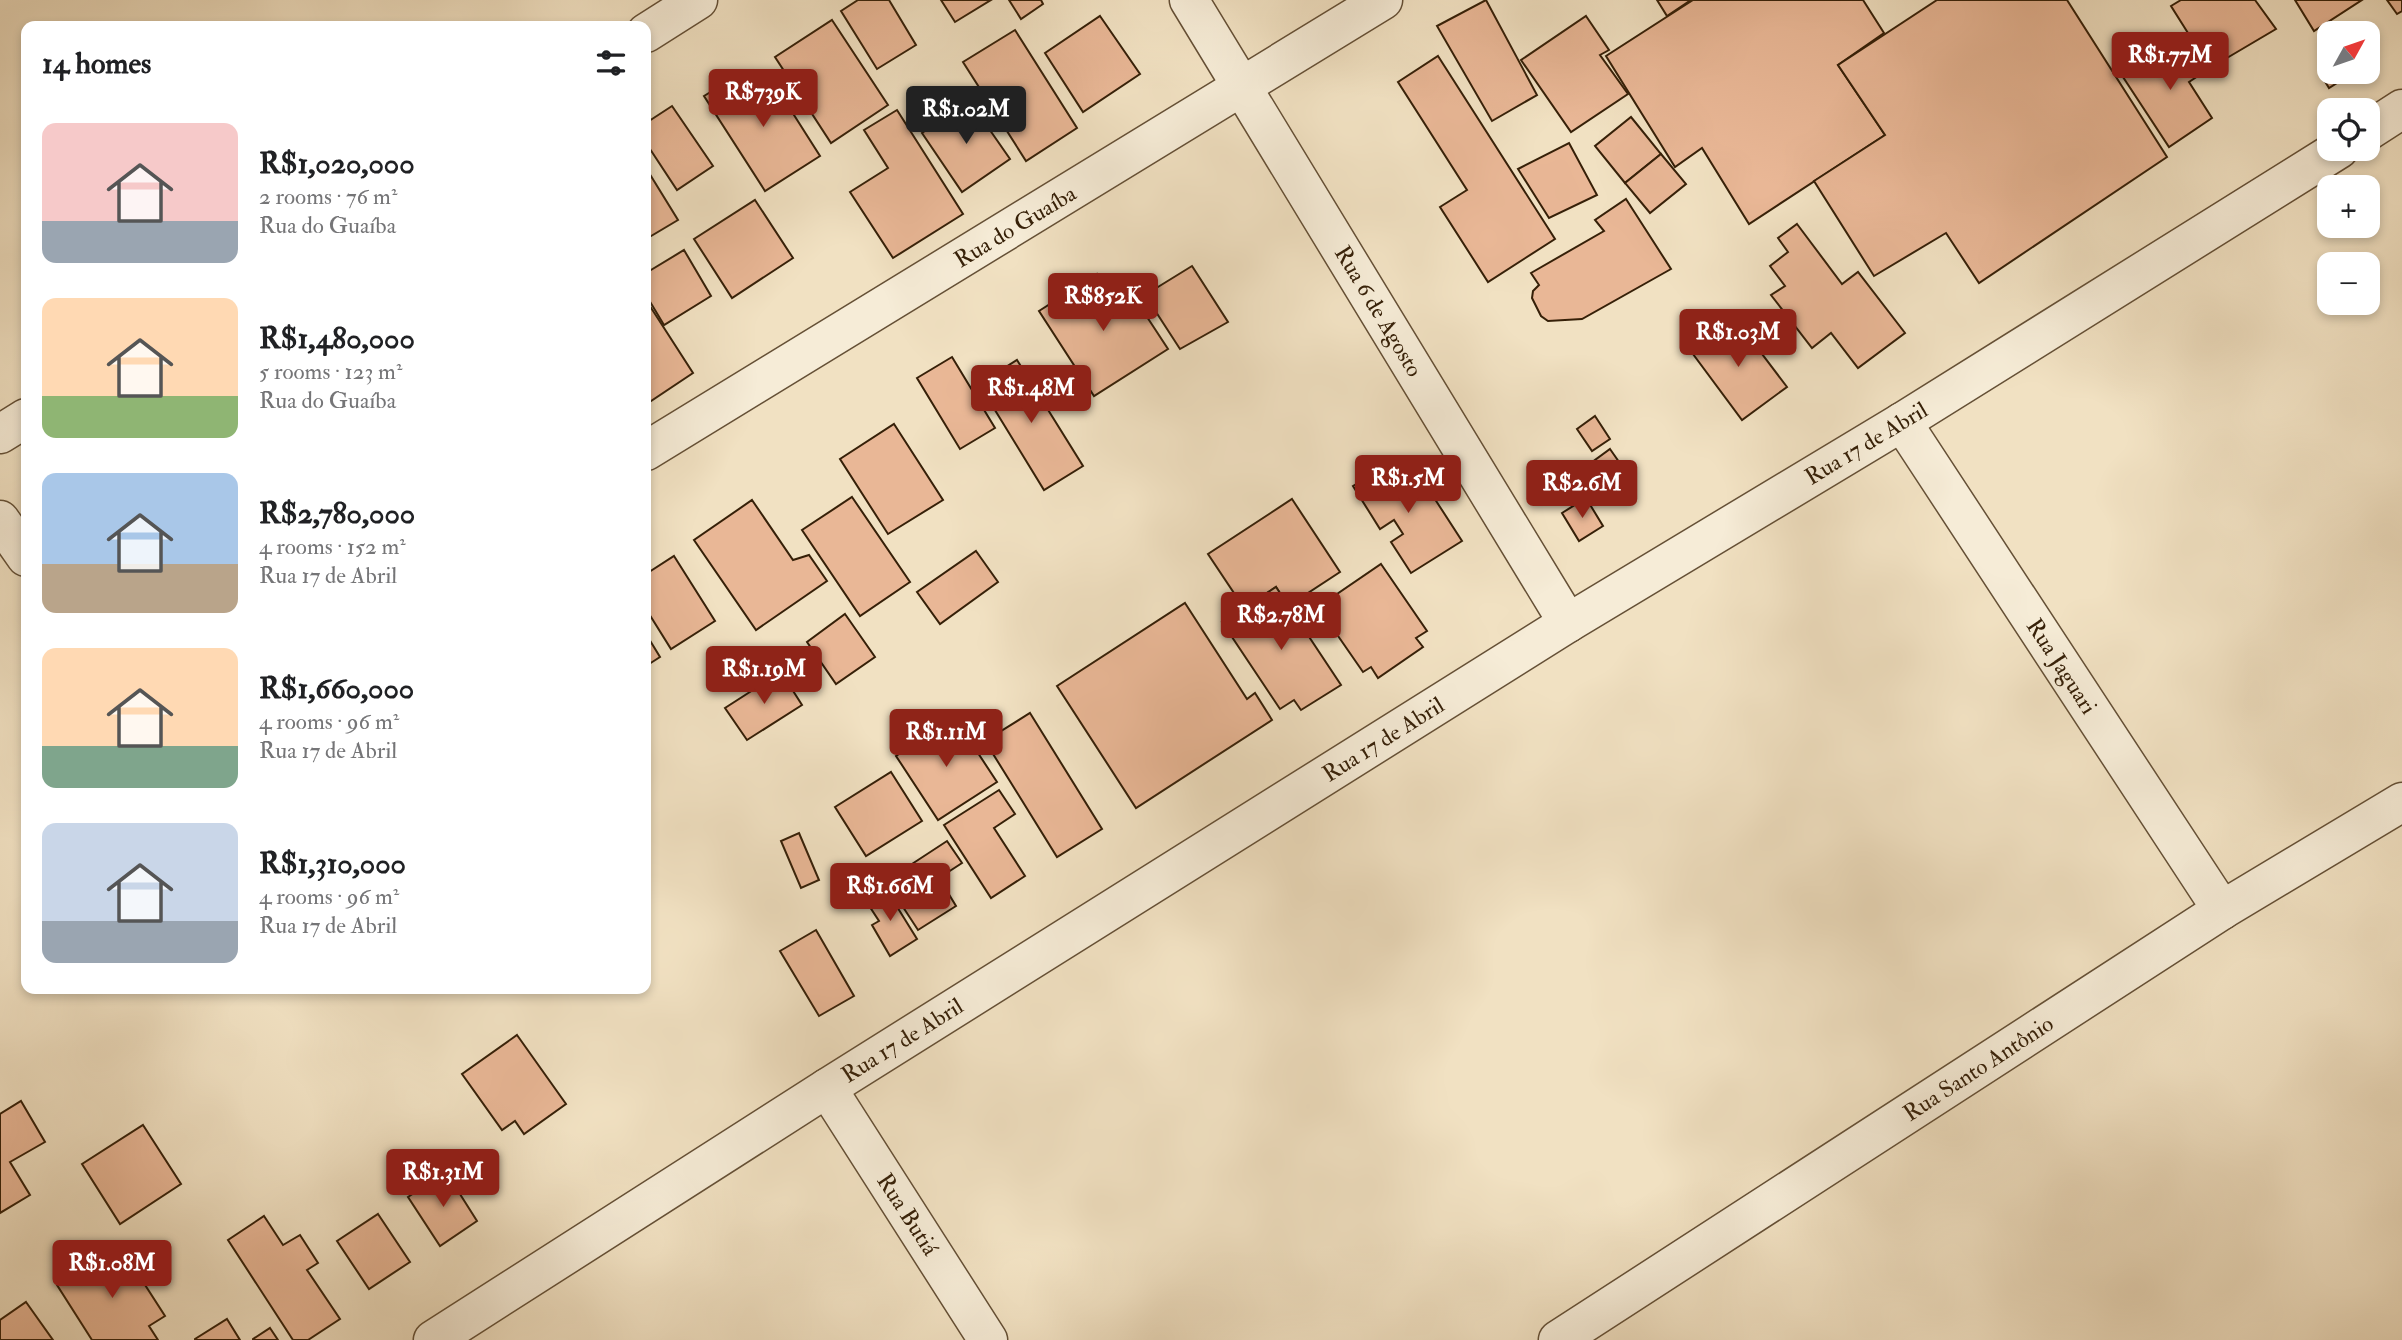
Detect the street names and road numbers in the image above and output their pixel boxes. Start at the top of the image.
street label: Rua do Guaíba [949,178,1082,274]
street label: Rua 6 de Agosto [1328,240,1429,382]
street label: Rua 17 de Abril [1800,395,1933,491]
street label: Rua Jaguari [2020,613,2103,720]
street label: Rua 17 de Abril [1317,690,1450,788]
street label: Rua 17 de Abril [836,991,969,1089]
street label: Rua Santo Antônio [1898,1009,2059,1128]
street label: Rua Butiá [870,1168,945,1261]

